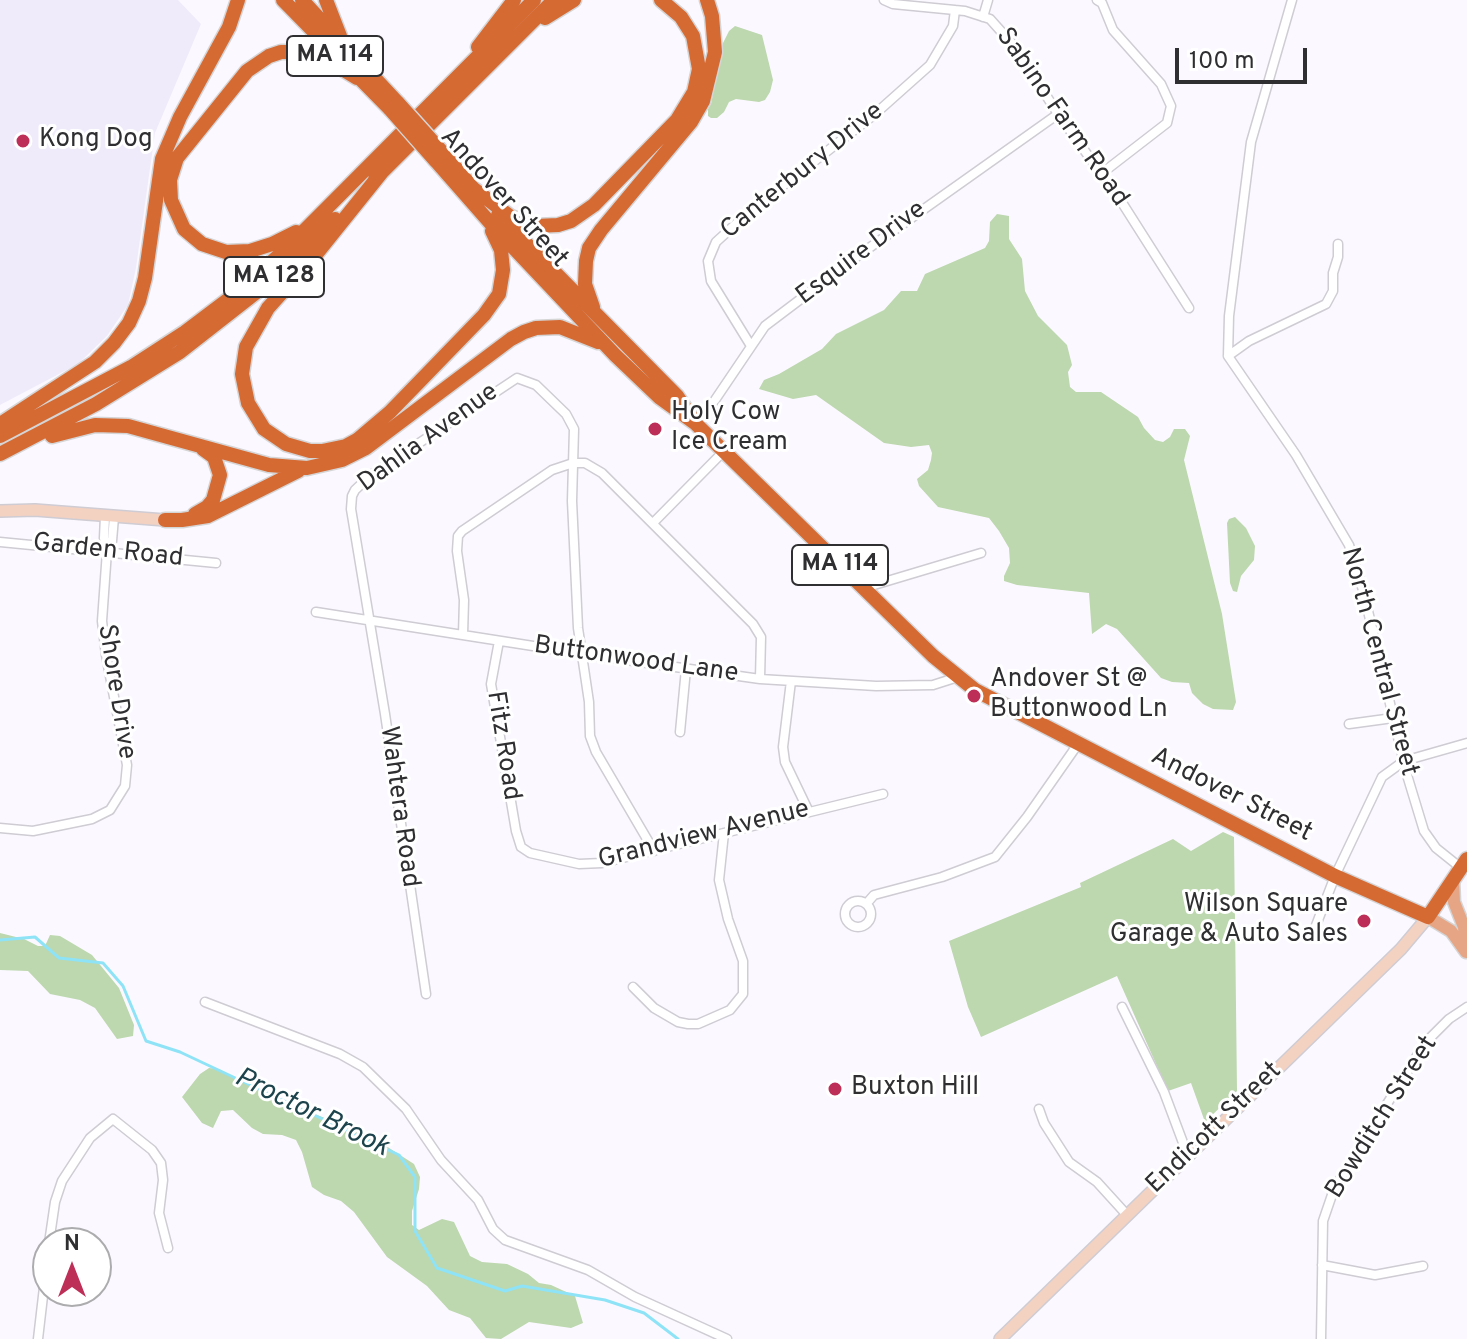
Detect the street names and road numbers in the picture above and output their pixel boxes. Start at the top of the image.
street label: Sabino Farm Road [988,23,1134,213]
road number: MA 114 [287,36,383,76]
street label: Canterbury Drive [715,97,891,247]
street label: Andover Street [432,123,574,275]
street label: Esquire Drive [791,195,933,313]
road number: MA 128 [224,257,324,297]
street label: Dahlia Avenue [353,378,505,500]
street label: Garden Road [31,529,185,575]
street label: North Central Street [1332,544,1424,780]
road number: MA 114 [792,545,888,585]
street label: Shore Drive [89,622,141,762]
street label: Buttonwood Lane [532,631,740,691]
street label: Fitz Road [478,689,526,803]
street label: Wahtera Road [371,724,425,890]
street label: Andover Street [1145,742,1317,850]
street label: Grandview Avenue [595,795,813,877]
street label: Bowditch Street [1320,1031,1446,1205]
street label: Endicott Street [1141,1057,1289,1201]

